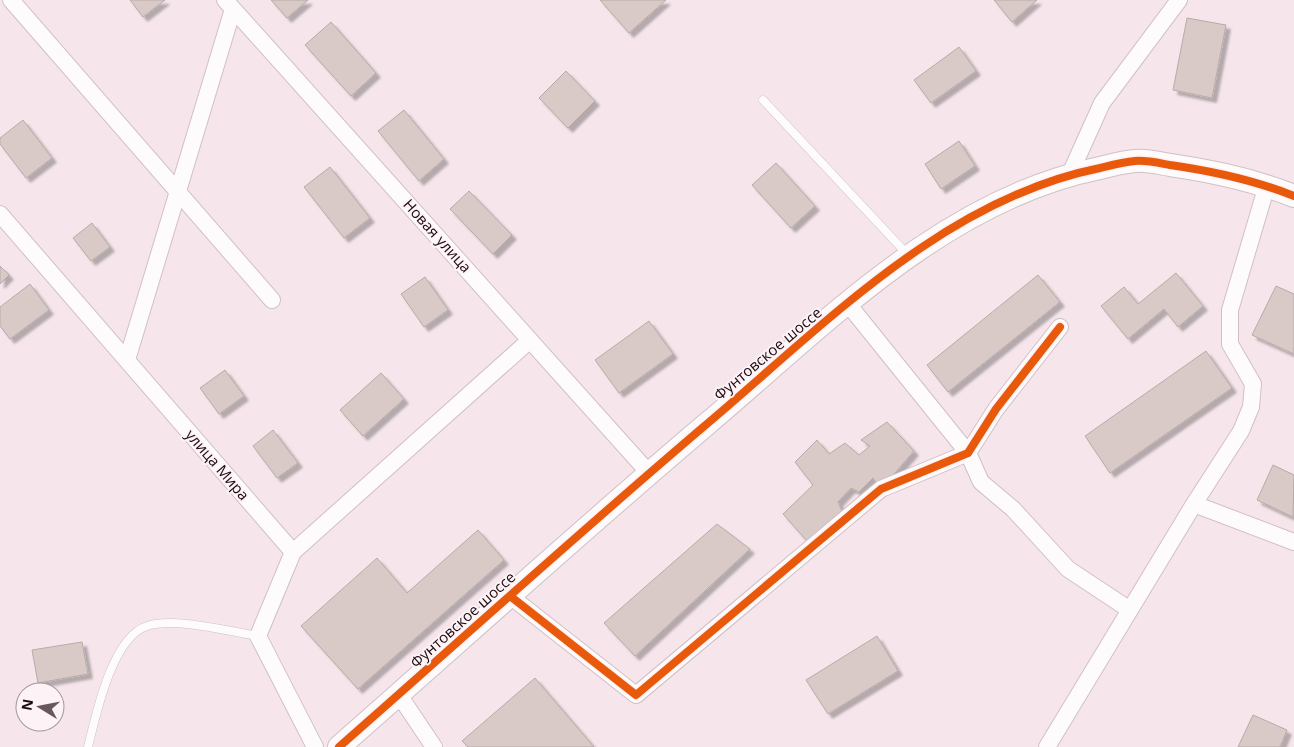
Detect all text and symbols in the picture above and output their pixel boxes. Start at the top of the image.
street label: Новая улица [399,194,476,276]
street label: Фунтовское шоссе [709,302,826,404]
street label: улица Мира [181,425,254,504]
street label: Фунтовское шоссе [405,567,519,672]
north arrow [15,682,65,732]
text: N [16,697,37,712]

